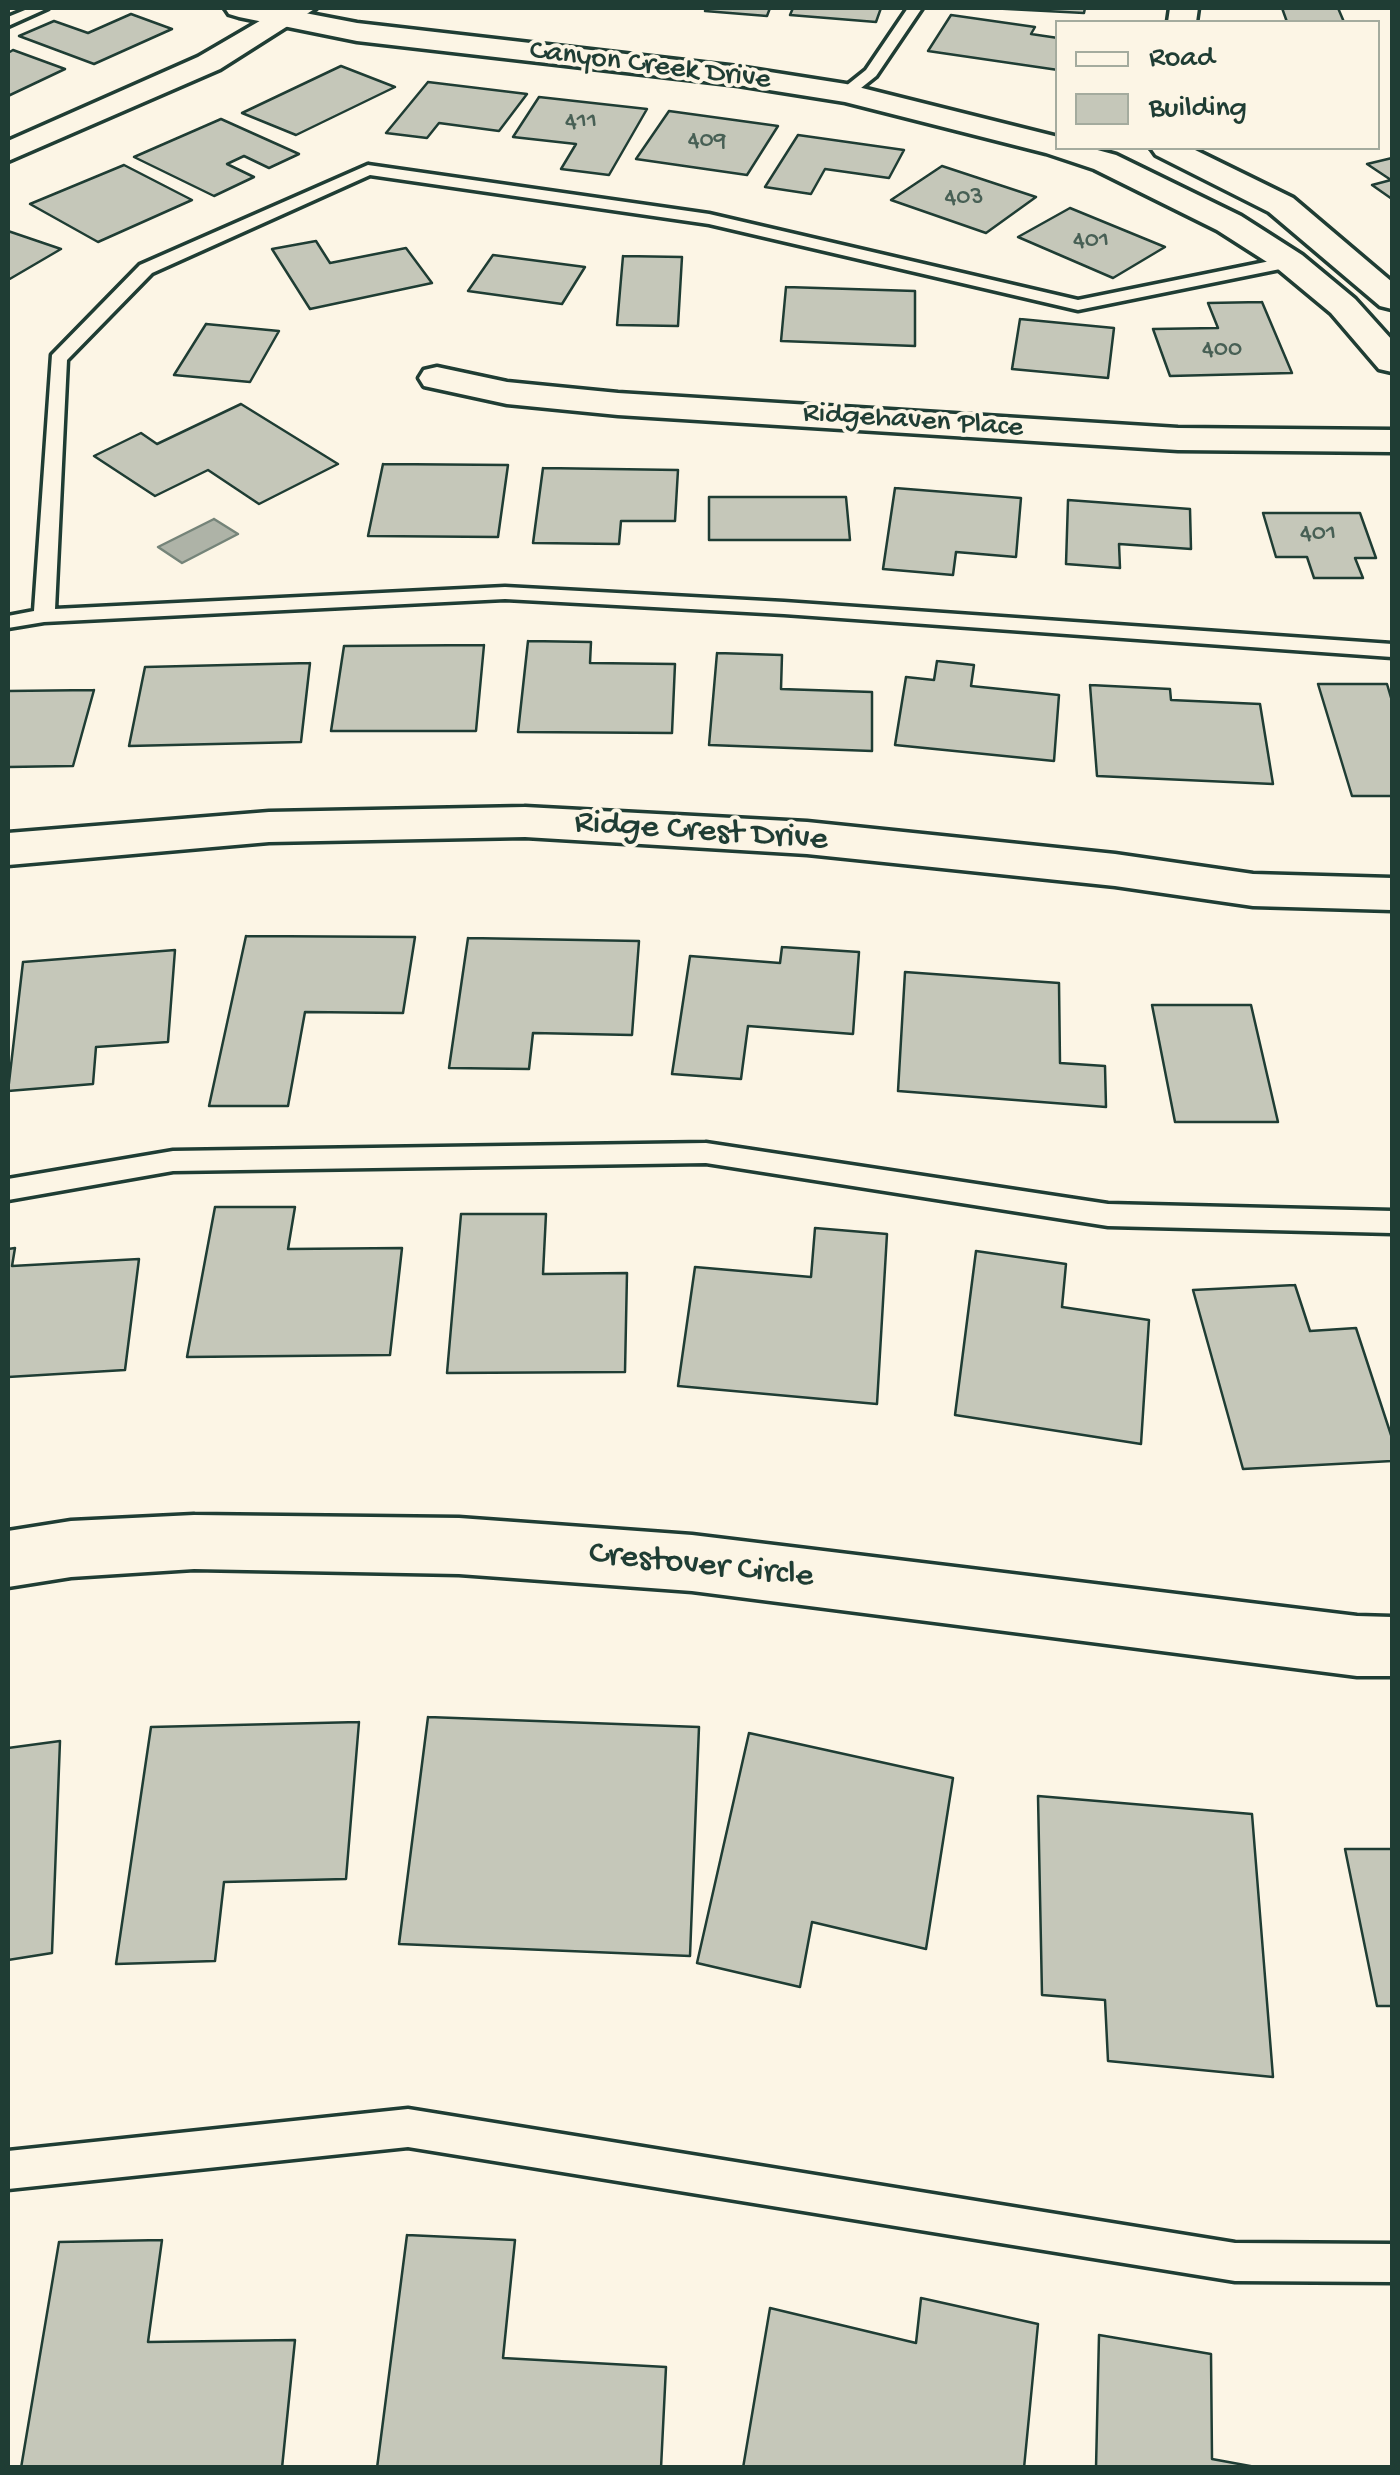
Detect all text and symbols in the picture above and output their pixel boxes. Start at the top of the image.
legend [1055,20,1380,150]
street label: Canyon Creek Drive [527,34,773,100]
text: Road [1149,42,1215,77]
text: Building [1149,92,1247,127]
house number: 411 [565,108,597,138]
house number: 409 [688,127,726,157]
house number: 403 [944,184,984,214]
house number: 401 [1073,227,1109,257]
house number: 400 [1202,336,1242,366]
street label: Ridgehaven Place [802,396,1024,448]
house number: 401 [1300,520,1336,550]
street label: Ridge Crest Drive [573,803,829,863]
street label: Crestover Circle [587,1534,815,1600]

